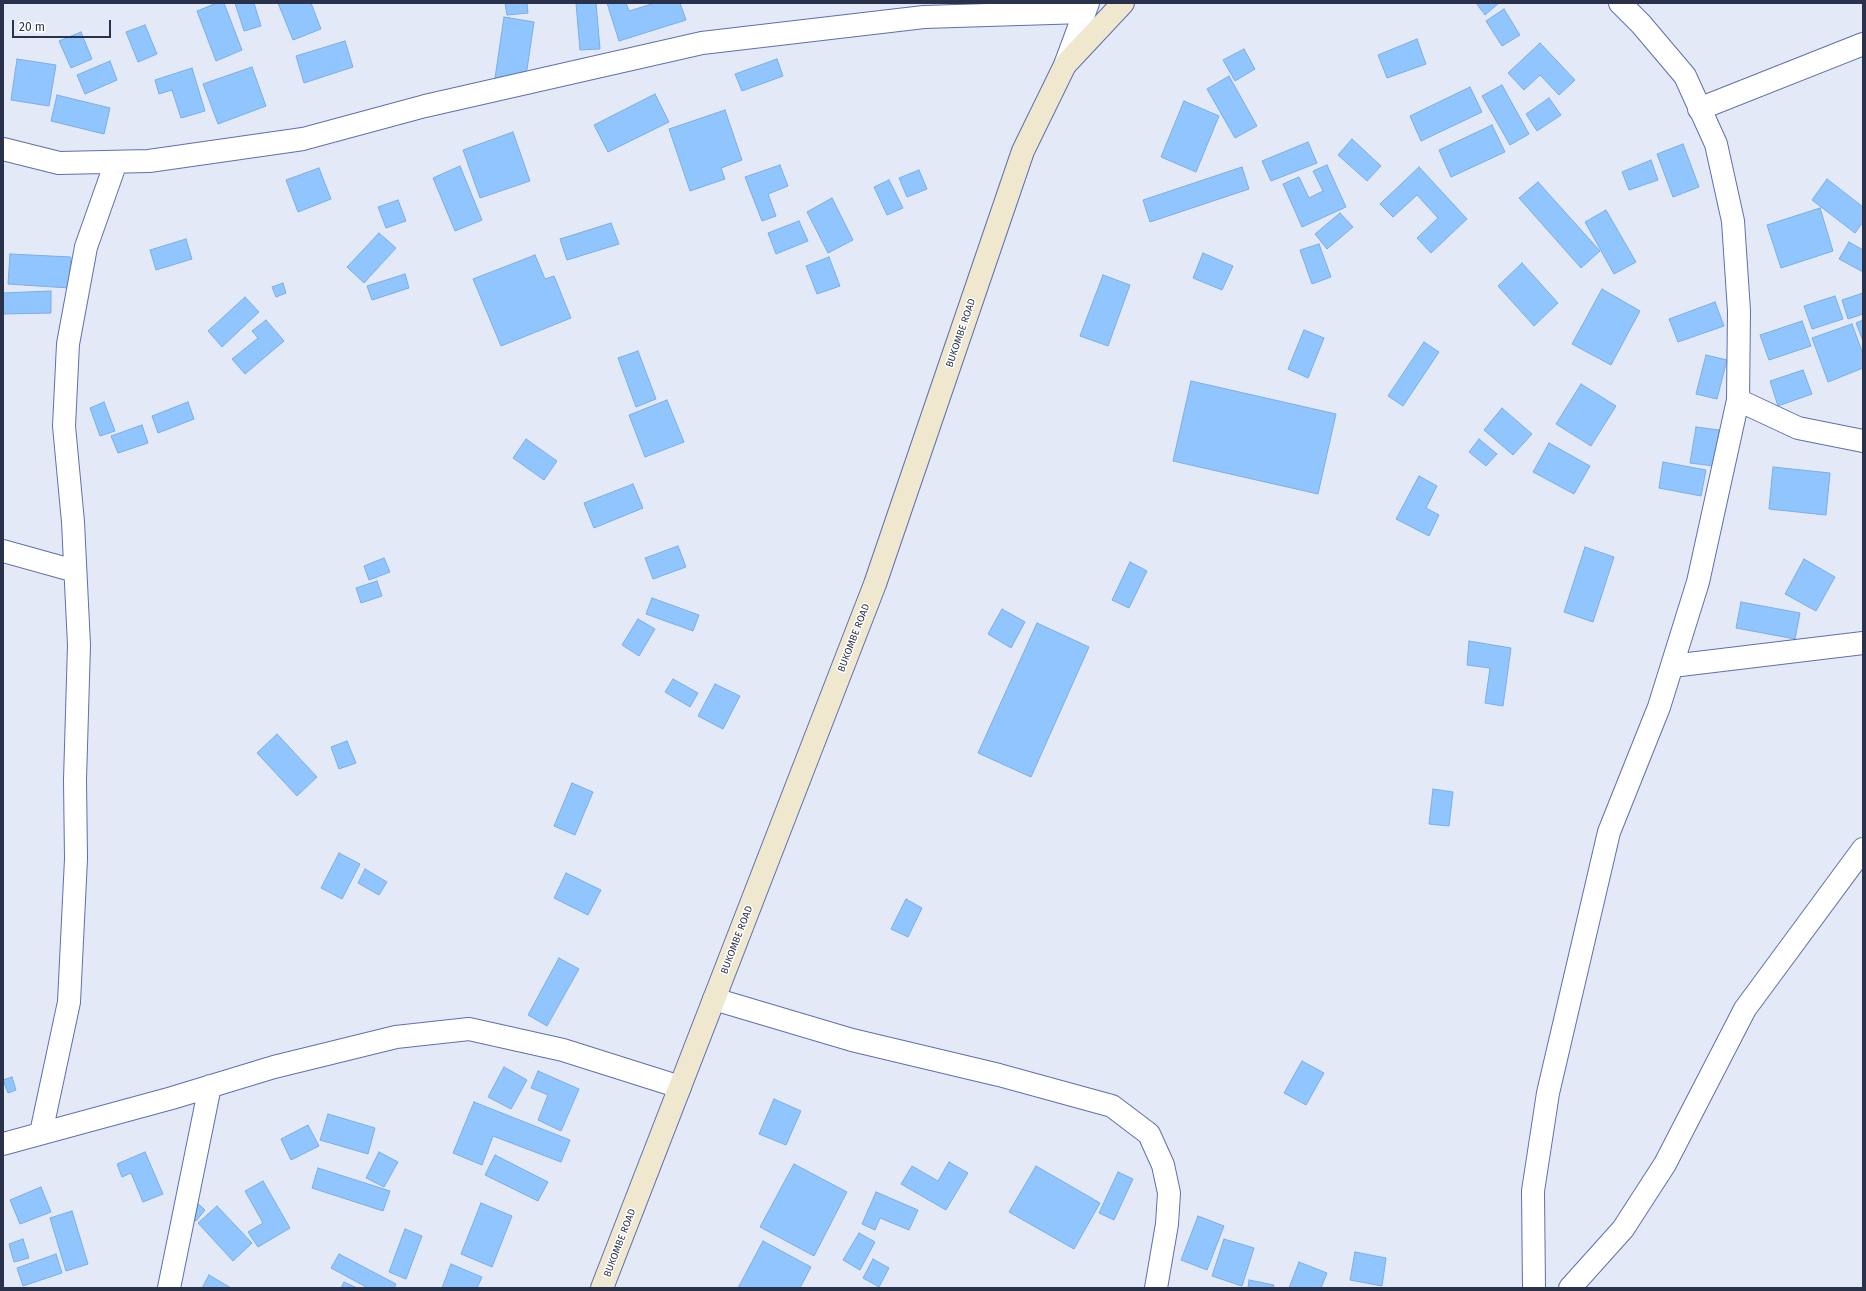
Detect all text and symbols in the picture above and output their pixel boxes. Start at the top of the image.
scale bar [14,12,113,38]
text: 20 m [19,20,45,34]
street label: BUKOMBE ROAD [944,297,978,369]
street label: BUKOMBE ROAD [835,602,873,674]
street label: BUKOMBE ROAD [718,904,756,976]
street label: BUKOMBE ROAD [601,1207,639,1279]

